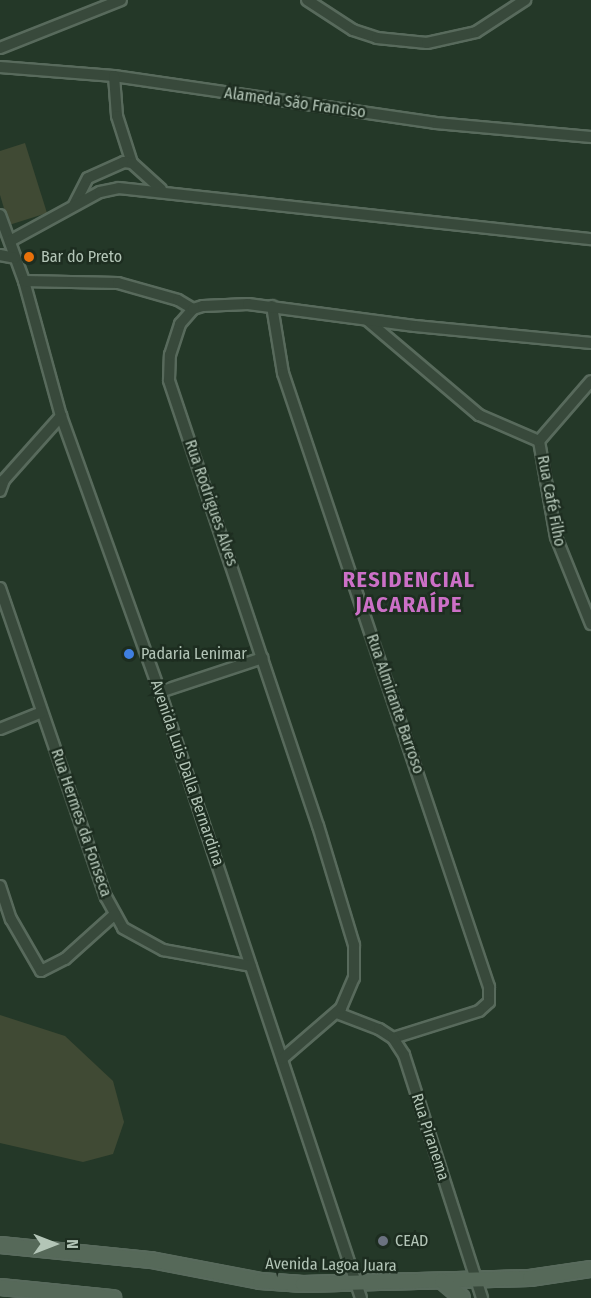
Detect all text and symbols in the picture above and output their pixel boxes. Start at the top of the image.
street label: Alameda São Franciso [223,84,367,122]
place label: Bar do Preto [41,247,122,267]
marker: Bar do Preto [22,250,36,264]
street label: Rua Rodrigues Alves [180,437,242,569]
street label: Rua Café Filho [533,454,569,548]
district label: RESIDENCIAL JACARAÍPE [343,566,475,618]
street label: Rua Almirante Barroso [362,632,428,776]
place label: Padaria Lenimar [141,644,247,664]
marker: Padaria Lenimar [122,647,136,661]
street label: Avenida Luis Dalla Bernardina [146,678,228,868]
street label: Rua Hermes da Fonseca [47,746,115,900]
street label: Rua Piranema [407,1091,453,1183]
north arrow [24,1214,84,1274]
place label: CEAD [395,1231,428,1251]
marker: CEAD [376,1234,390,1248]
text: N [63,1239,82,1249]
street label: Avenida Lagoa Juara [265,1254,397,1276]

